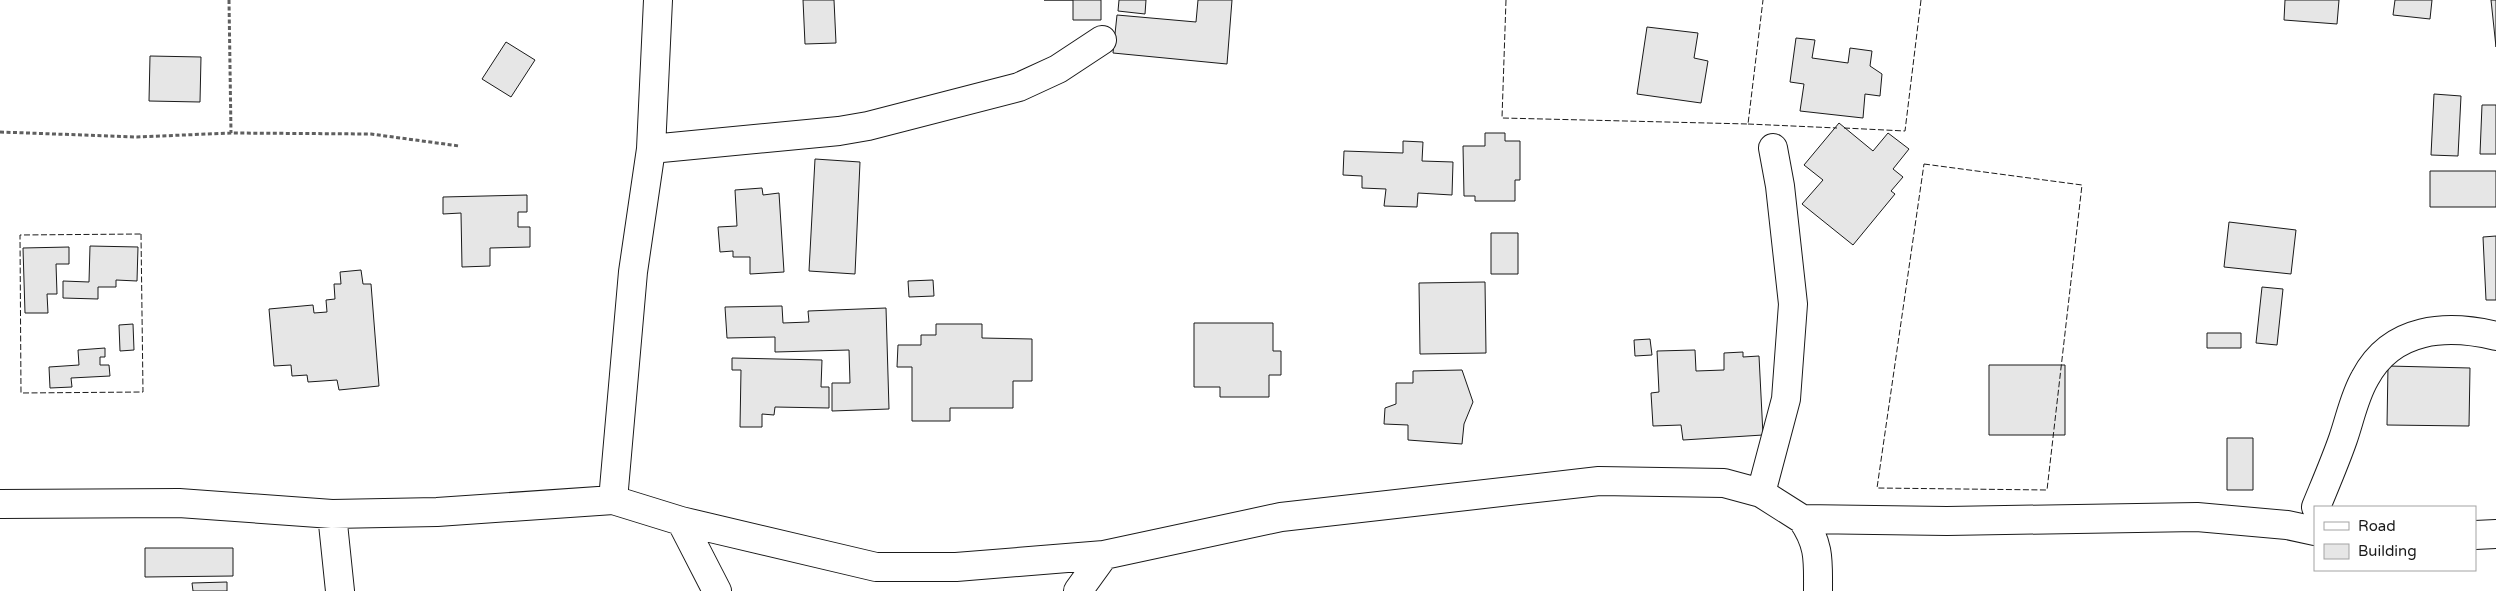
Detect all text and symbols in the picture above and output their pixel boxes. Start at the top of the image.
legend [2314,506,2476,571]
text: Road [2358,517,2396,535]
text: Building [2358,542,2417,560]

